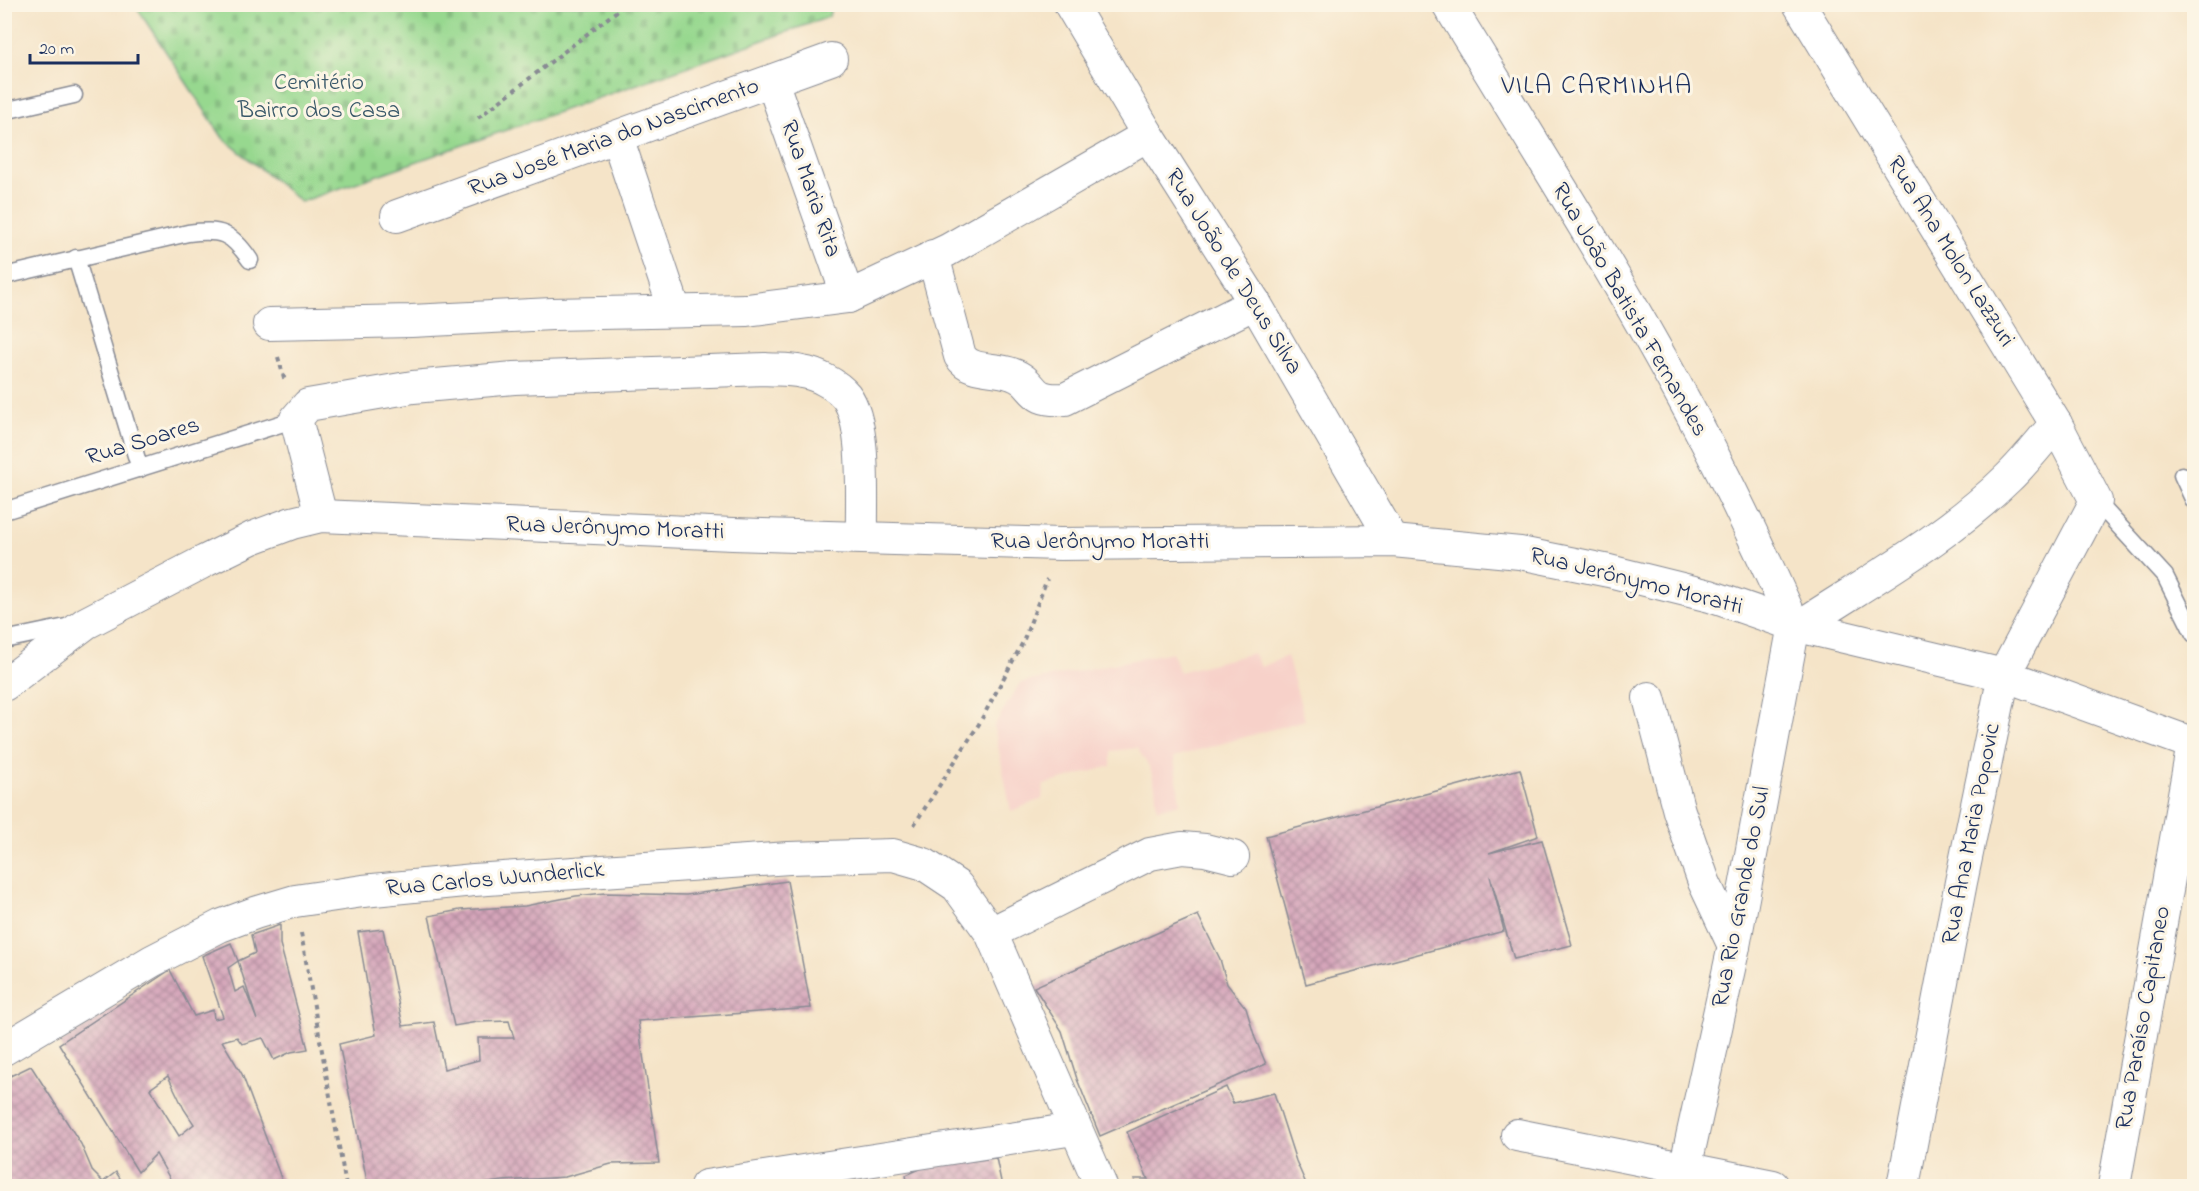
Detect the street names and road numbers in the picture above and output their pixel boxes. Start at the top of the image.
street label: Rua José Maria do Nascimento [464,69,764,207]
street label: Rua Maria Rita [770,116,850,262]
street label: Rua Ana Molon Lazzuri [1877,150,2023,354]
street label: Rua João de Deus Silva [1155,162,1311,382]
street label: Rua João Batista Fernandes [1542,176,1716,444]
street label: Rua Soares [82,408,204,476]
street label: Rua Jerônymo Moratti [505,508,725,551]
street label: Rua Jerônymo Moratti [991,525,1209,561]
street label: Rua Jerônymo Moratti [1526,539,1746,626]
street label: Rua Ana Maria Popovic [1933,720,2011,947]
street label: Rua Rio Grande do Sul [1703,783,1781,1011]
street label: Rua Carlos Wunderlick [384,853,606,907]
street label: Rua Paraíso Capitaneo [2107,904,2181,1132]

